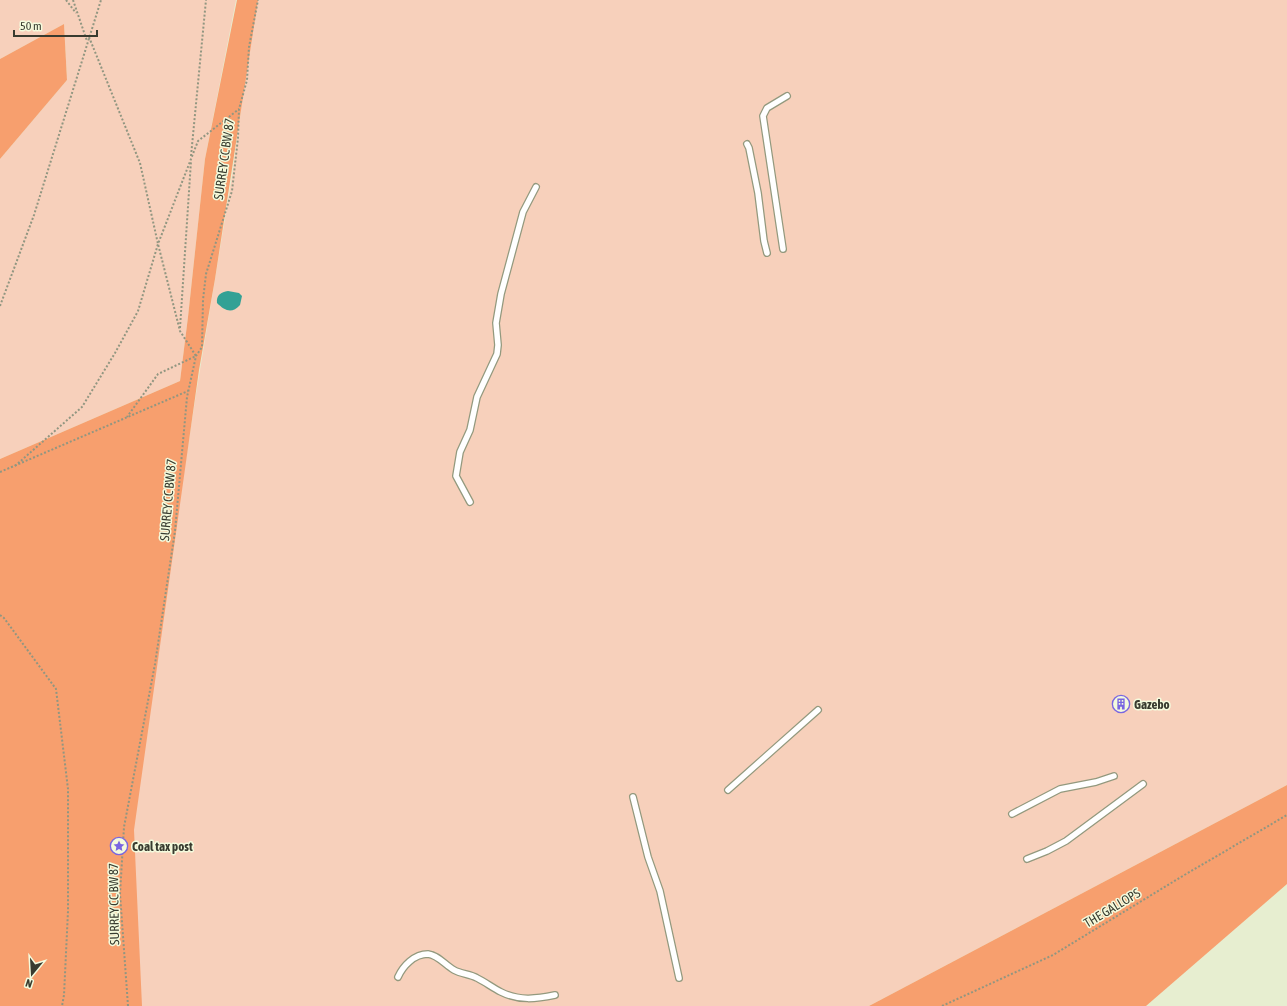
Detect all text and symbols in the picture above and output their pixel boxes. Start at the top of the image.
scale bar [14,12,97,38]
text: 50 m [20,19,42,33]
street label: SURREY CC BW 87 [211,117,237,201]
street label: SURREY CC BW 87 [157,458,179,542]
building icon: Gazebo [1111,694,1131,714]
place label: Gazebo [1134,697,1170,712]
place icon: Coal tax post [109,836,129,856]
place label: Coal tax post [132,839,193,854]
street label: SURREY CC BW 87 [106,863,122,945]
street label: THE GALLOPS [1081,885,1143,931]
north arrow [12,954,52,994]
text: N [24,977,34,990]

